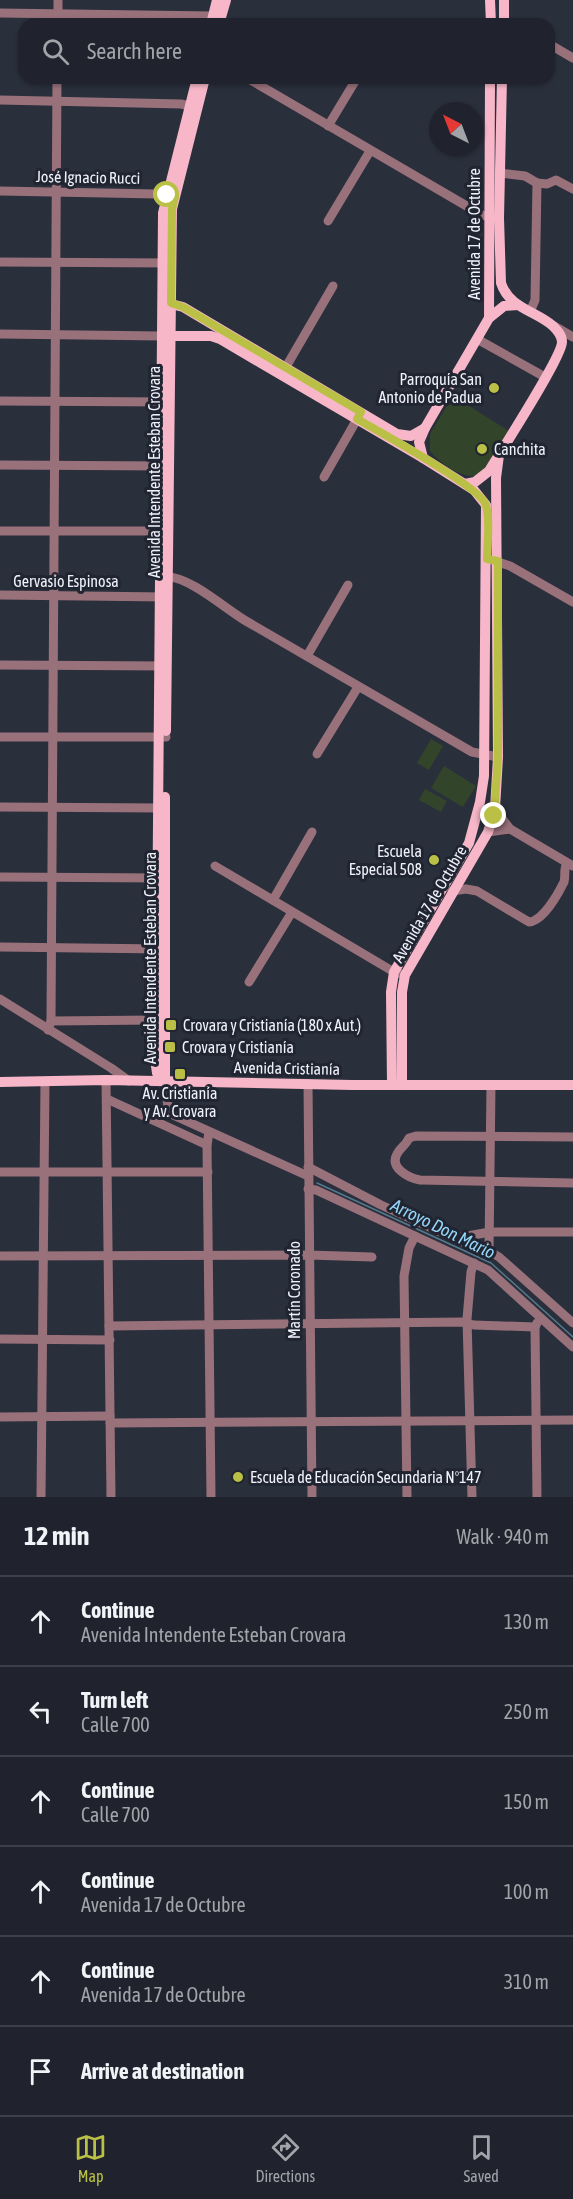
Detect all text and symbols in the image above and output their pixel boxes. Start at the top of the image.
search box [18,18,555,84]
icon: search [39,35,72,68]
text: Search here [87,38,182,64]
north arrow [429,102,483,156]
street label: José Ignacio Rucci [36,167,140,188]
street label: Avenida 17 de Octubre [465,168,483,300]
route start [153,181,179,207]
street label: Avenida Intendente Esteban Crovara [145,366,163,578]
place label: Parroquía San Antonio de Padua [379,370,482,406]
marker: Parroquía San Antonio de Padua [487,381,501,395]
place label: Canchita [494,440,546,458]
marker: Canchita [475,442,489,456]
street label: Gervasio Espinosa [13,572,119,591]
route end [480,802,506,828]
place label: Escuela Especial 508 [349,842,422,879]
street label: Avenida 17 de Octubre [388,842,470,966]
street label: Avenida Intendente Esteban Crovara [141,852,159,1064]
marker: Escuela Especial 508 [427,853,441,867]
place label: Crovara y Cristianía (180 x Aut.) [183,1016,361,1035]
marker: Crovara y Cristianía (180 x Aut.) [164,1018,178,1032]
place label: Crovara y Cristianía [182,1038,294,1057]
marker: Crovara y Cristianía [163,1040,177,1054]
street label: Avenida Cristianía [234,1058,340,1078]
marker: Av. Cristianía y Av. Crovara [173,1067,187,1081]
place label: Av. Cristianía y Av. Crovara [143,1084,217,1121]
water label: Arroyo Don Mario [387,1194,499,1263]
street label: Martín Coronado [285,1241,303,1339]
place label: Escuela de Educación Secundaria Nº147 [250,1468,482,1486]
marker: Escuela de Educación Secundaria Nº147 [231,1470,245,1484]
text: 12 min [24,1521,89,1551]
text: Walk · 940 m [457,1525,549,1548]
text: Continue [81,1597,155,1623]
icon: ahead [24,1605,57,1638]
text: 130 m [504,1610,549,1633]
text: Avenida Intendente Esteban Crovara [81,1623,346,1646]
text: Turn left [81,1687,148,1713]
icon: left [24,1695,57,1728]
text: 250 m [504,1700,549,1723]
text: Calle 700 [81,1713,150,1736]
text: Continue [81,1777,155,1803]
icon: ahead [24,1785,57,1818]
text: 150 m [504,1790,549,1813]
text: Calle 700 [81,1803,150,1826]
text: Continue [81,1867,155,1893]
icon: ahead [24,1875,57,1908]
text: 100 m [504,1880,549,1903]
text: Avenida 17 de Octubre [81,1893,246,1916]
text: Continue [81,1957,155,1983]
icon: ahead [24,1965,57,1998]
text: 310 m [504,1970,549,1993]
text: Avenida 17 de Octubre [81,1983,246,2006]
icon: arrive [24,2055,57,2088]
text: Arrive at destination [81,2058,244,2084]
tab: Map [74,2131,107,2185]
tab: Directions [255,2131,315,2185]
tab: Saved [463,2131,499,2185]

